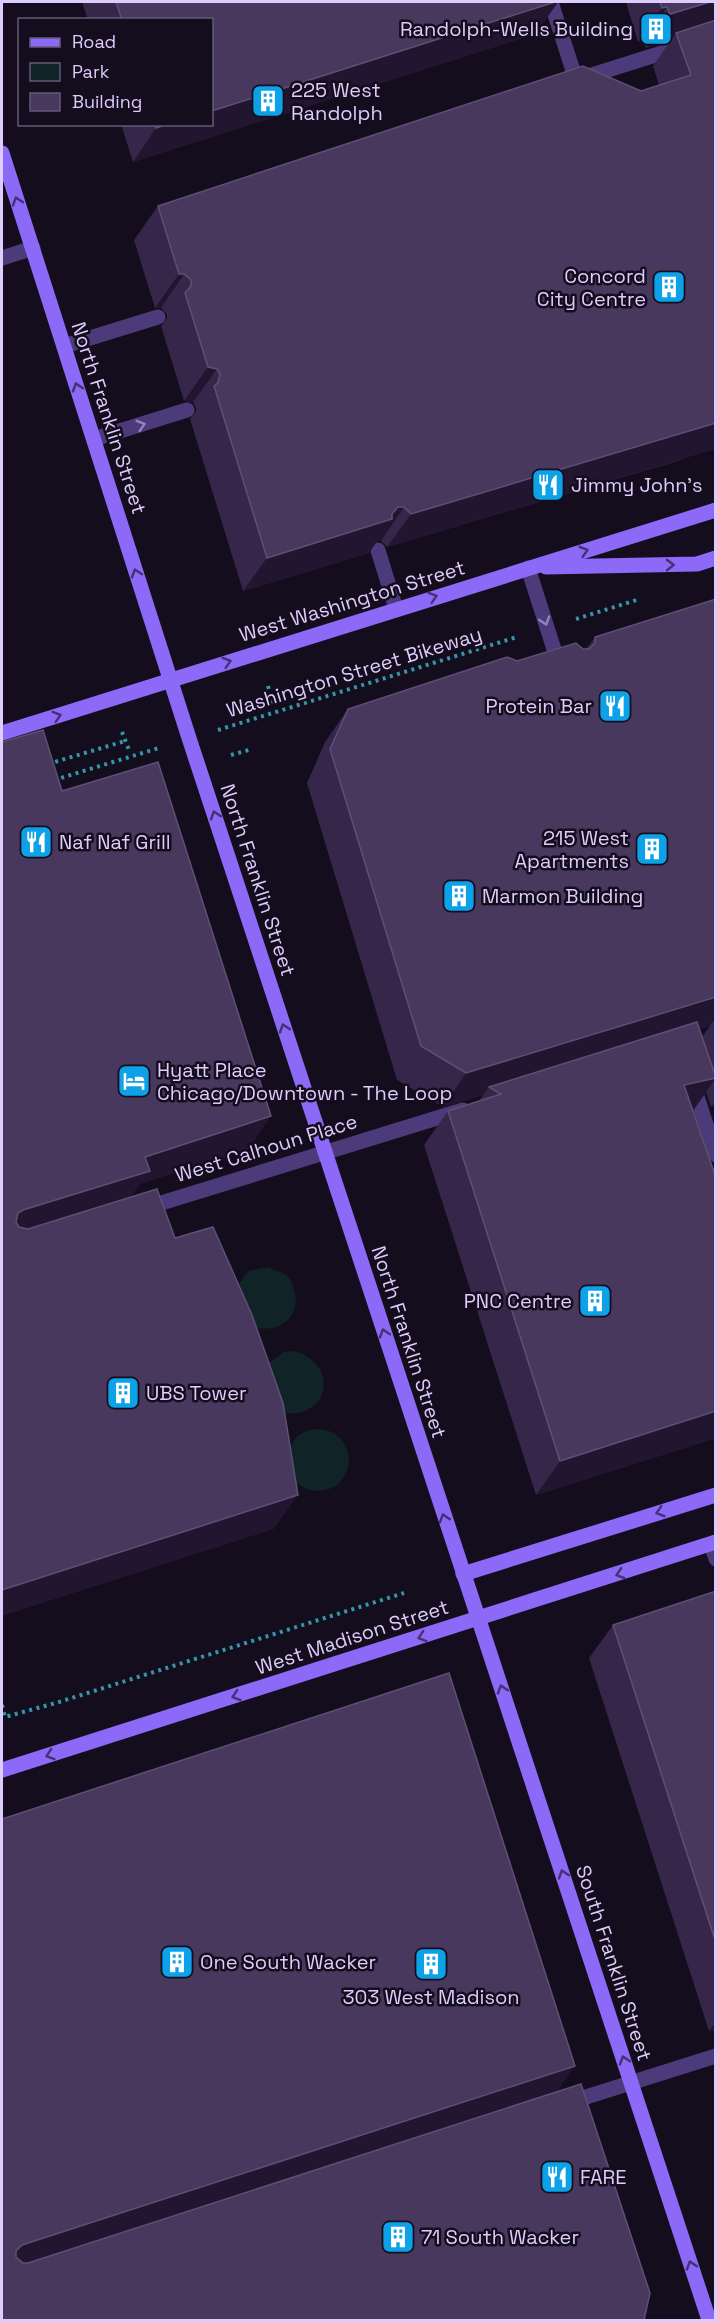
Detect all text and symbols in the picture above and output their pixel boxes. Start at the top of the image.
building icon: Randolph-Wells Building [638,11,674,47]
place label: Randolph-Wells Building [400,16,633,42]
legend [18,18,213,126]
text: Road [72,30,116,53]
text: Park [72,60,110,83]
place label: 225 West Randolph [291,77,383,126]
building icon: 225 West Randolph [250,83,286,119]
text: Building [72,90,142,113]
one-way arrow [12,196,25,207]
place label: Concord City Centre [537,263,646,312]
building icon: Concord City Centre [651,269,687,305]
street label: North Franklin Street [66,319,152,517]
one-way arrow [72,382,84,393]
one-way arrow [135,420,146,432]
restaurant icon: Jimmy John's [530,467,566,503]
place label: Jimmy John's [571,472,703,498]
one-way arrow [578,546,588,558]
street label: West Washington Street [236,554,468,648]
one-way arrow [666,558,675,571]
one-way arrow [131,568,144,579]
one-way arrow [427,592,438,605]
one-way arrow [538,615,551,626]
street label: Washington Street Bikeway [223,621,485,723]
one-way arrow [221,657,232,669]
restaurant icon: Protein Bar [597,688,633,724]
place label: Protein Bar [486,693,592,719]
one-way arrow [51,710,62,723]
street label: North Franklin Street [215,781,301,979]
one-way arrow [209,810,222,821]
restaurant icon: Naf Naf Grill [18,824,54,860]
place label: 215 West Apartments [515,825,629,874]
place label: Naf Naf Grill [59,829,171,855]
building icon: 215 West Apartments [634,831,670,867]
building icon: Marmon Building [441,878,477,914]
place label: Marmon Building [482,883,643,909]
one-way arrow [279,1023,291,1034]
place label: Hyatt Place Chicago/Downtown - The Loop [157,1057,452,1106]
hotel icon: Hyatt Place Chicago/Downtown - The Loop [116,1063,152,1099]
street label: West Calhoun Place [172,1108,360,1188]
street label: North Franklin Street [366,1243,452,1441]
building icon: PNC Centre [577,1283,613,1319]
place label: PNC Centre [464,1288,572,1314]
one-way arrow [379,1328,391,1339]
building icon: UBS Tower [105,1375,141,1411]
place label: UBS Tower [146,1380,247,1406]
one-way arrow [655,1505,666,1518]
one-way arrow [439,1513,451,1524]
one-way arrow [615,1566,626,1579]
street label: West Madison Street [252,1594,452,1680]
one-way arrow [417,1630,428,1643]
one-way arrow [497,1684,509,1695]
one-way arrow [231,1689,242,1701]
one-way arrow [45,1748,56,1760]
street label: South Franklin Street [570,1862,658,2064]
one-way arrow [558,1869,570,1880]
building icon: One South Wacker [159,1944,195,1980]
building icon: 303 West Madison [413,1946,449,1982]
place label: One South Wacker [200,1949,376,1975]
place label: 303 West Madison [342,1984,520,2010]
one-way arrow [619,2055,631,2065]
restaurant icon: FARE [539,2159,575,2195]
place label: FARE [580,2164,626,2190]
building icon: 71 South Wacker [380,2219,416,2255]
place label: 71 South Wacker [421,2224,579,2250]
one-way arrow [686,2260,698,2271]

